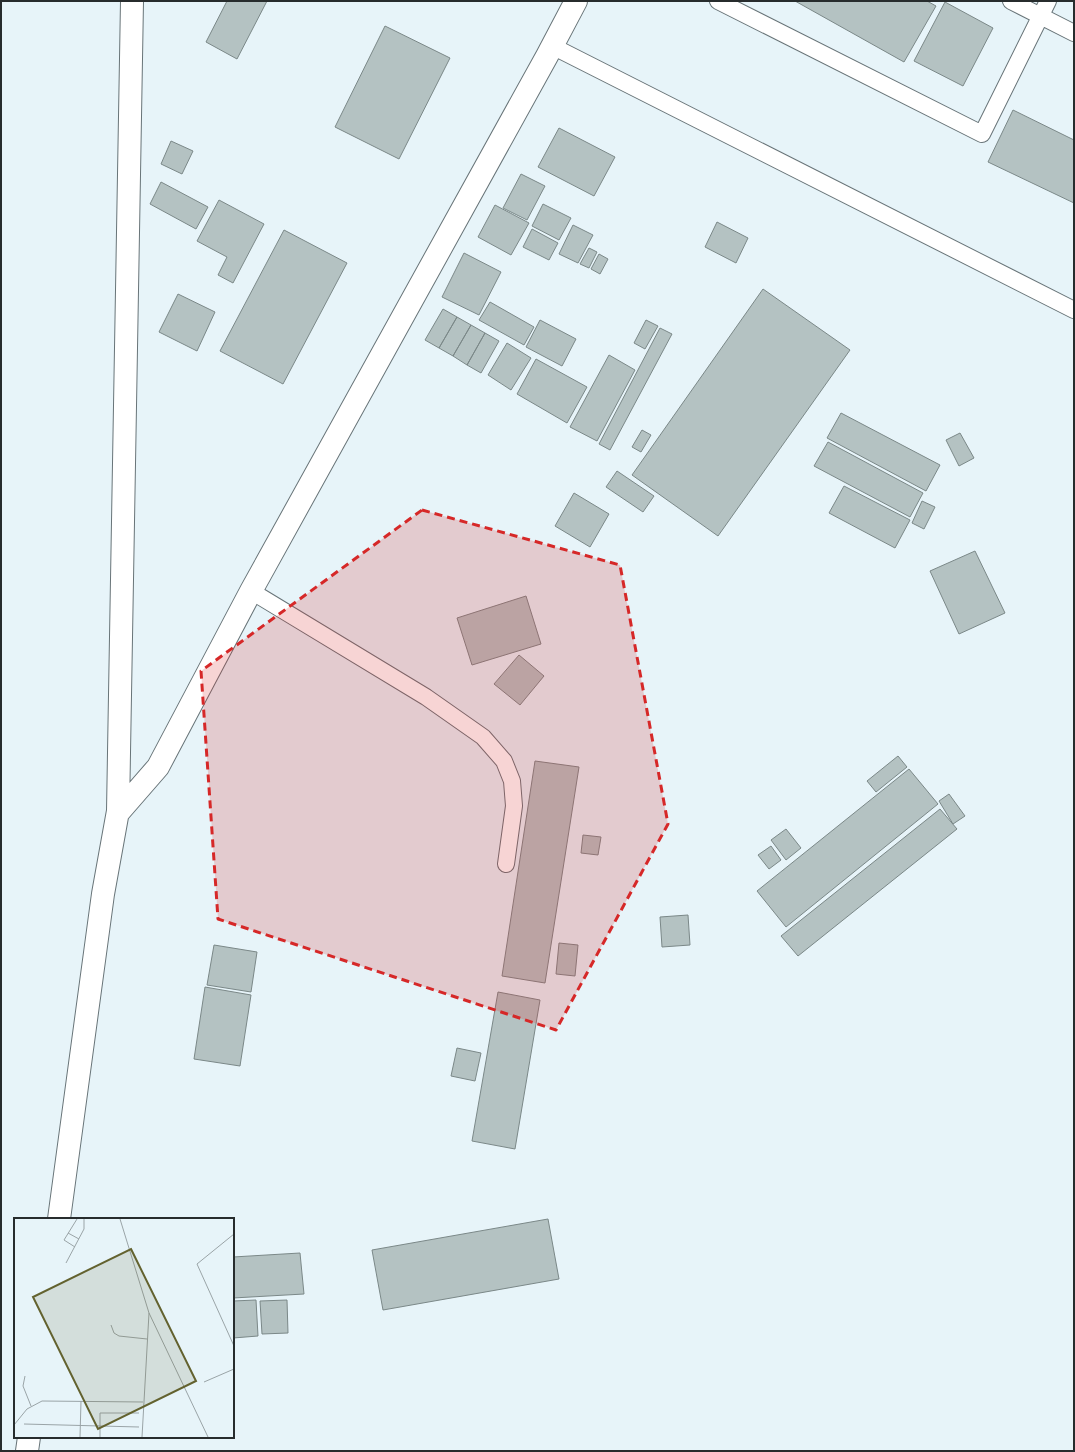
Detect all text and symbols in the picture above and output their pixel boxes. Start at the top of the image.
inset map [14,1218,234,1438]

